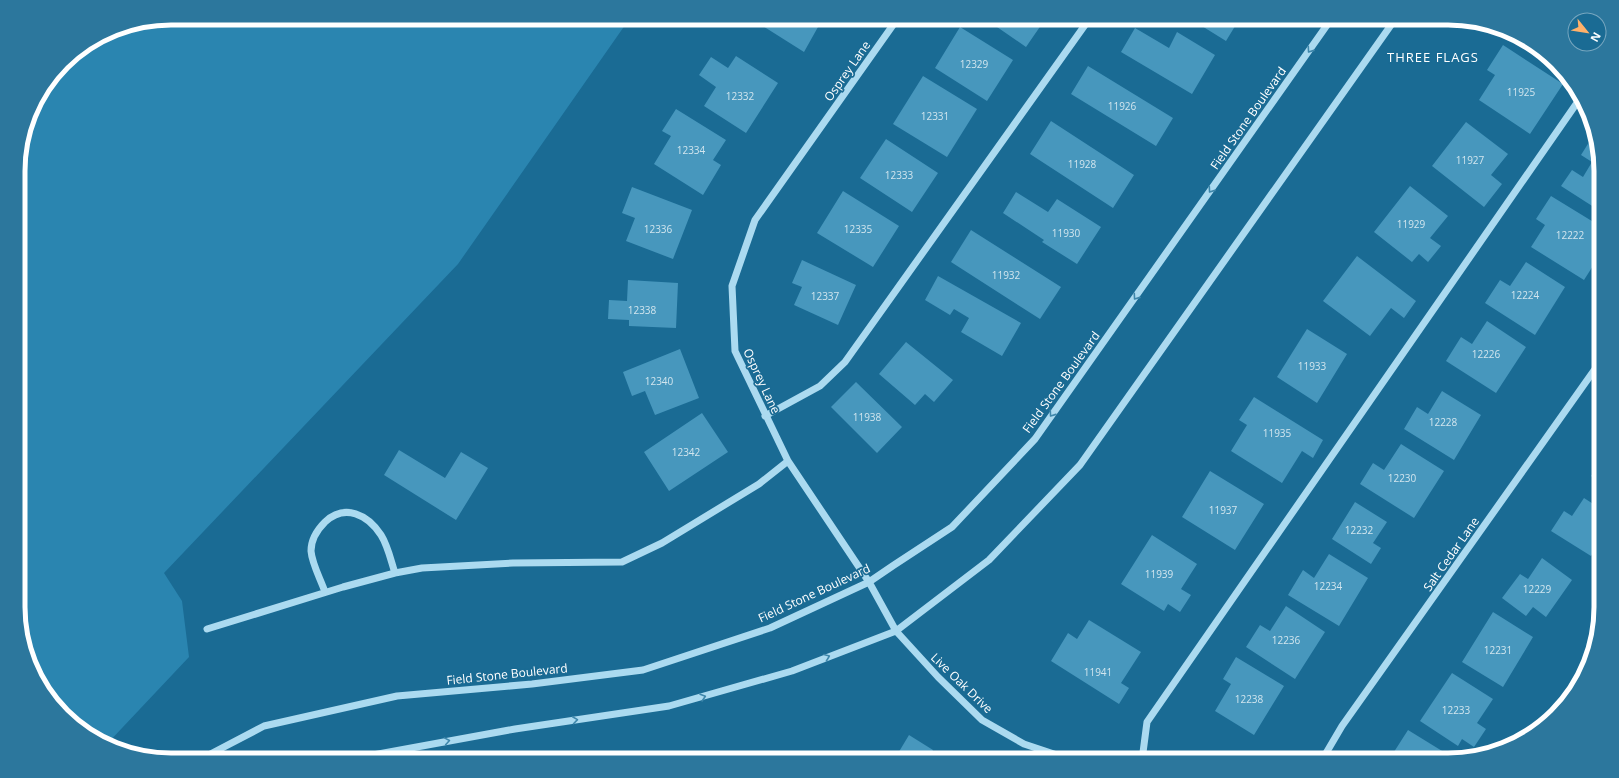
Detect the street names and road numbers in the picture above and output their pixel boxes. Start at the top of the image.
street label: Osprey Lane [820,37,874,105]
street label: Field Stone Boulevard [1206,63,1290,173]
street label: Field Stone Boulevard [1018,328,1104,436]
street label: Osprey Lane [739,346,785,417]
street label: Salt Cedar Lane [1419,513,1483,595]
street label: Field Stone Boulevard [755,560,873,626]
street label: Live Oak Drive [927,649,997,717]
street label: Field Stone Boulevard [446,659,568,689]

